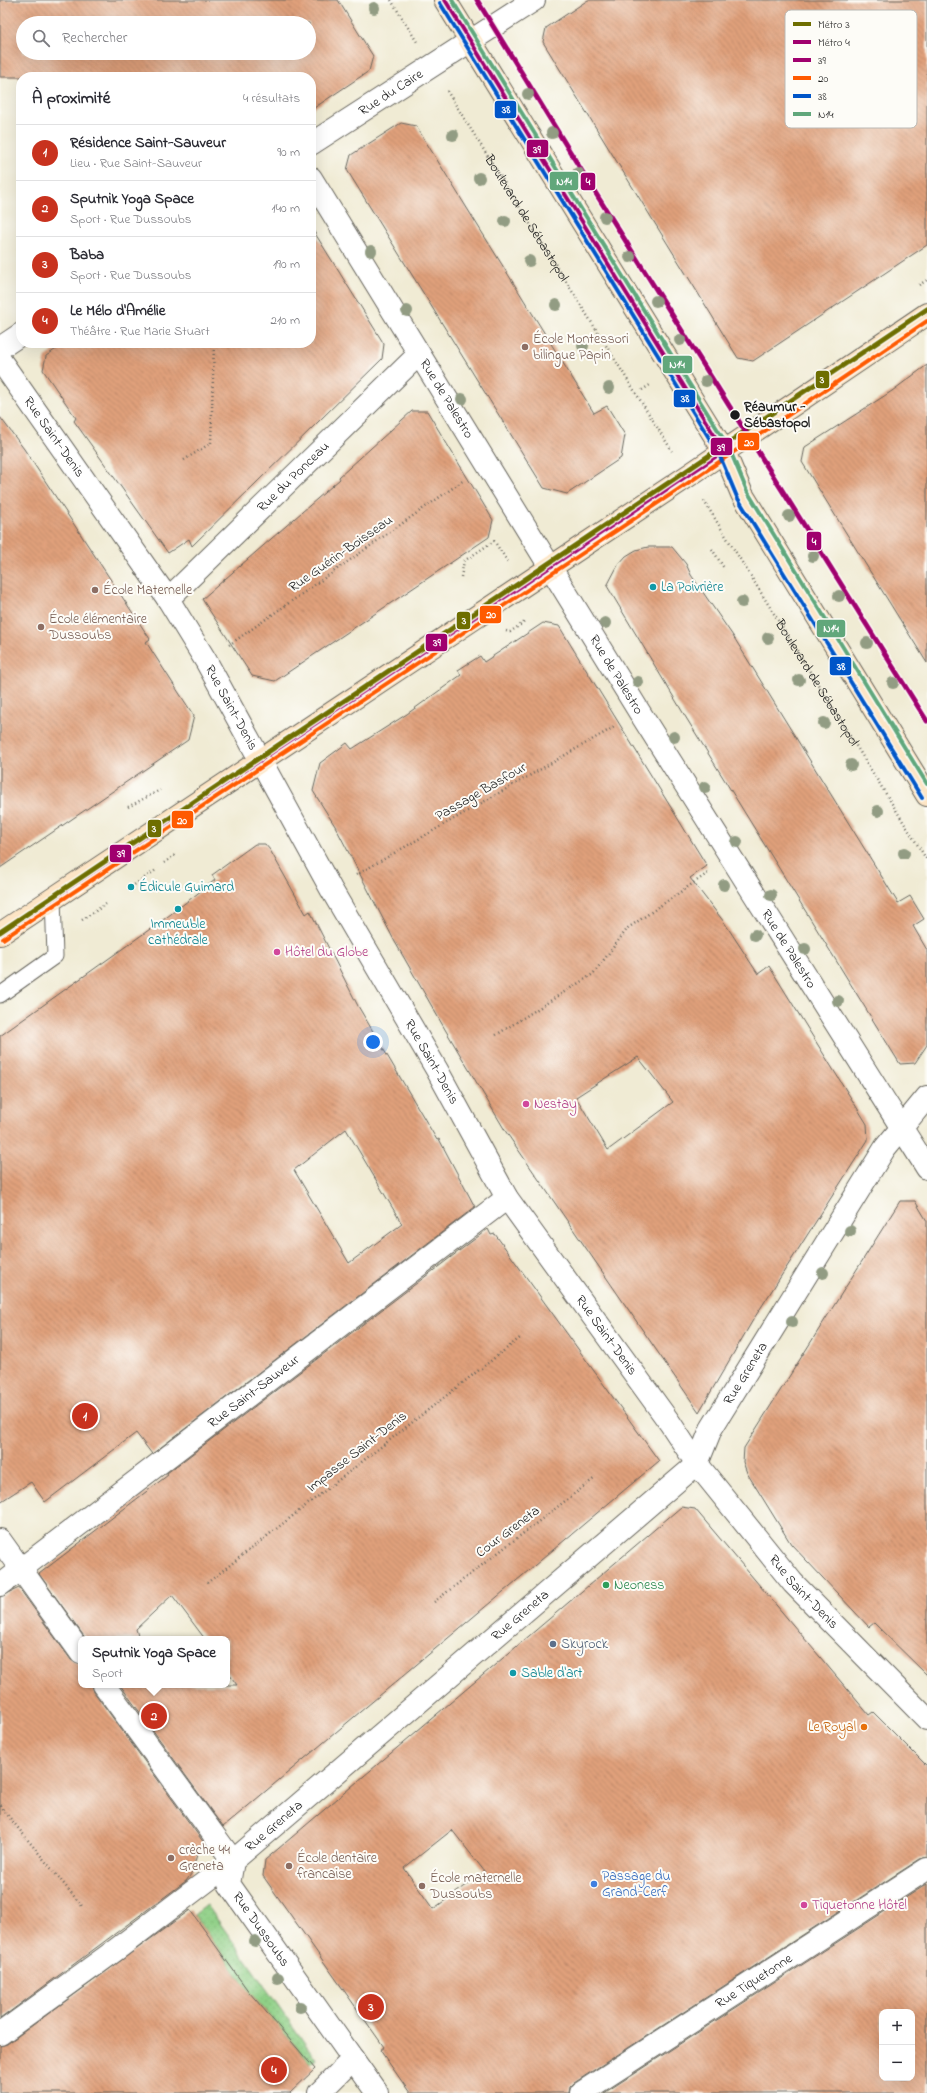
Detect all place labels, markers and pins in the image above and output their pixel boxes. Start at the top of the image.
place label: École Montessori bilingue Papin [533,329,629,367]
marker: École Montessori bilingue Papin [520,342,530,352]
place label: Réaumur - Sébastopol [743,397,811,434]
marker: Réaumur - Sébastopol [728,408,742,422]
place label: La Poivrière [661,577,724,598]
place label: École Maternelle [103,580,193,601]
marker: La Poivrière [648,582,658,592]
marker: École Maternelle [90,585,100,595]
place label: École élémentaire Dussoubs [48,609,148,646]
marker: École élémentaire Dussoubs [36,622,46,632]
place label: Édicule Guimard [139,877,234,898]
marker: Édicule Guimard [126,882,136,892]
marker: Immeuble cathédrale [173,904,183,914]
place label: Immeuble cathédrale [148,914,209,951]
place label: Hôtel du Globe [285,942,369,963]
marker: Hôtel du Globe [272,947,282,957]
place label: Nestay [534,1094,577,1116]
marker: Nestay [521,1099,531,1109]
pin: 1 [72,1401,98,1431]
place label: Neoness [614,1575,664,1596]
marker: Neoness [601,1580,611,1590]
place label: Skyrock [561,1634,609,1656]
marker: Skyrock [548,1639,558,1649]
place label: Sable d'art [521,1663,583,1684]
marker: Sable d'art [508,1668,518,1678]
pin: 2 [141,1701,167,1731]
place label: Le Royal [808,1717,856,1739]
marker: Le Royal [859,1722,869,1732]
place label: crèche 44 Greneta [179,1840,230,1877]
place label: École dentaire francaise [297,1848,378,1885]
marker: crèche 44 Greneta [166,1853,176,1863]
marker: École dentaire francaise [284,1861,294,1871]
place label: Passage du Grand-Cerf [602,1866,671,1903]
place label: École maternelle Dussoubs [429,1868,522,1905]
marker: Passage du Grand-Cerf [589,1879,599,1889]
marker: École maternelle Dussoubs [417,1881,427,1891]
place label: Tiquetonne Hôtel [812,1895,907,1916]
marker: Tiquetonne Hôtel [799,1900,809,1910]
pin: 3 [358,1992,384,2022]
pin: 4 [261,2055,287,2085]

